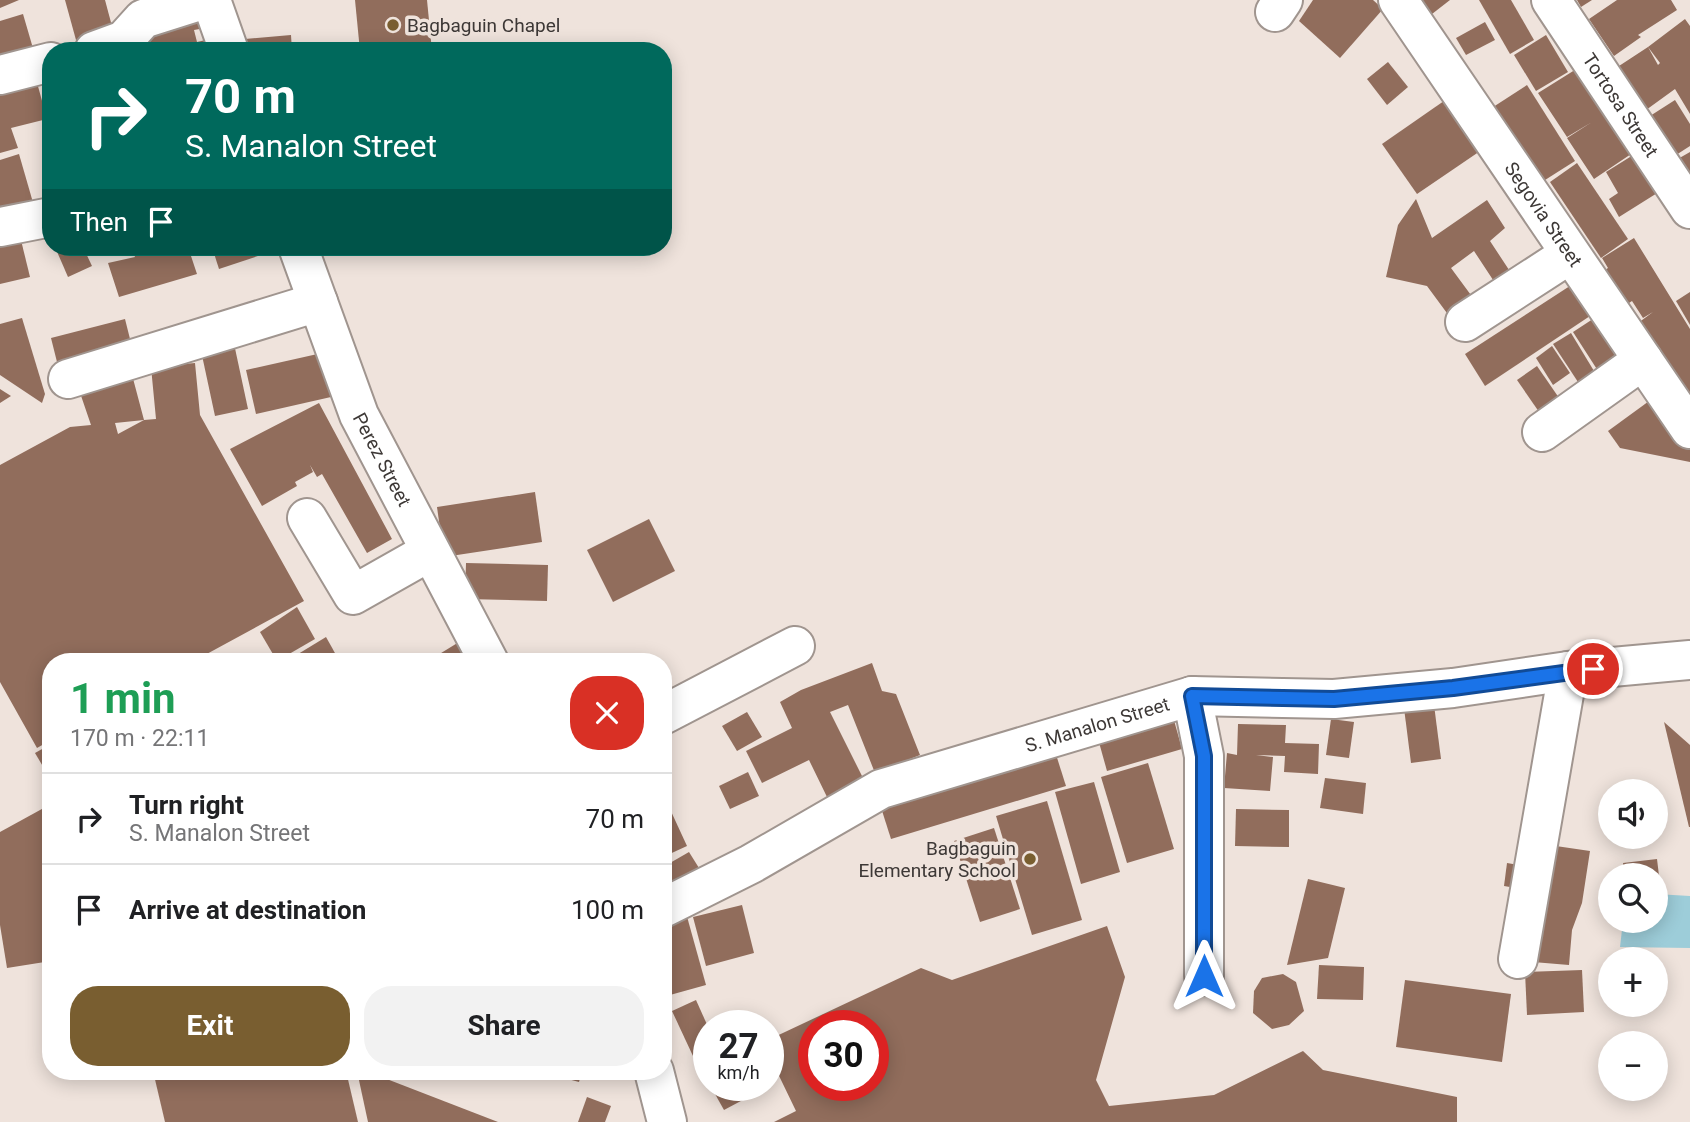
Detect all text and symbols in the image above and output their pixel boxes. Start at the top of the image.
place label: Bagbaguin Chapel [407,14,560,37]
marker: Bagbaguin Chapel [385,17,401,33]
street label: Tortosa Street [1578,49,1664,161]
text: 70 m [185,68,296,125]
icon: right [70,70,161,161]
text: S. Manalon Street [185,127,437,165]
street label: Segovia Street [1500,157,1587,271]
icon: arrive [142,203,180,241]
text: Then [70,207,128,237]
street label: Perez Street [348,409,416,510]
pin [1563,639,1623,699]
icon: arrive [1574,650,1612,688]
text: 1 min [70,674,176,723]
button: close [570,676,644,750]
street label: S. Manalon Street [1022,692,1172,757]
text: 170 m · 22:11 [70,725,209,752]
map controls [1598,779,1668,1101]
button: sound [1598,779,1668,849]
text: Turn right [129,790,244,820]
icon: right [70,800,108,838]
text: 70 m [586,804,644,834]
text: S. Manalon Street [129,820,310,847]
place label: Bagbaguin Elementary School [858,837,1016,882]
marker: Bagbaguin Elementary School [1022,851,1038,867]
button: search [1598,863,1668,933]
icon: arrive [70,891,108,929]
text: Arrive at destination [129,895,366,925]
text: 100 m [571,895,644,925]
position arrow [1167,939,1241,1013]
button: + [1598,947,1668,1017]
button: Exit [70,986,350,1066]
button: Share [364,986,644,1066]
speed limit sign: 30 [798,1010,889,1101]
text: 27 [718,1026,759,1067]
button: − [1598,1031,1668,1101]
text: km/h [717,1062,760,1083]

